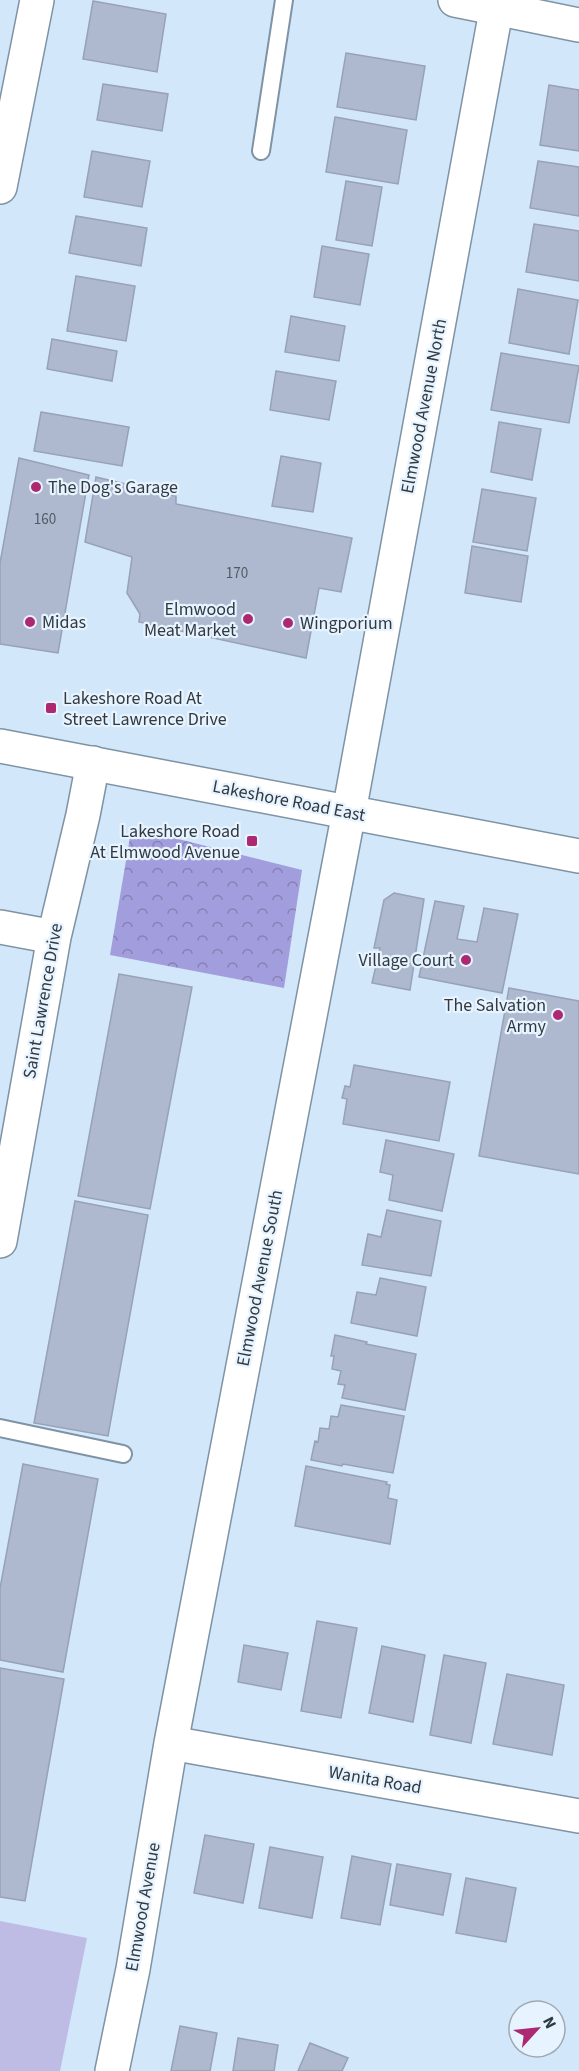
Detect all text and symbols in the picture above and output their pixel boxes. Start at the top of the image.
street label: Elmwood Avenue North [395,316,453,496]
place label: The Dog's Garage [48,475,178,500]
marker: The Dog's Garage [29,480,43,494]
house number: 160 [34,509,56,530]
house number: 170 [226,563,248,584]
place label: Elmwood Meat Market [144,597,236,643]
place label: Midas [42,610,86,635]
place label: Wingporium [300,611,393,636]
marker: Elmwood Meat Market [241,612,255,626]
marker: Midas [23,615,37,629]
marker: Wingporium [281,616,295,630]
place label: Lakeshore Road At Street Lawrence Drive [63,686,227,732]
marker: Lakeshore Road At Street Lawrence Drive [44,701,58,715]
street label: Lakeshore Road East [211,774,367,828]
place label: Lakeshore Road At Elmwood Avenue [90,819,240,865]
marker: Lakeshore Road At Elmwood Avenue [245,834,259,848]
street label: Saint Lawrence Drive [17,921,69,1081]
place label: Village Court [359,948,454,973]
marker: Village Court [459,953,473,967]
place label: The Salvation Army [444,993,547,1039]
marker: The Salvation Army [551,1008,565,1022]
street label: Elmwood Avenue South [231,1188,289,1368]
street label: Wanita Road [326,1760,424,1800]
street label: Elmwood Avenue [119,1841,167,1973]
north arrow [507,1999,567,2059]
text: N [537,2013,562,2032]

